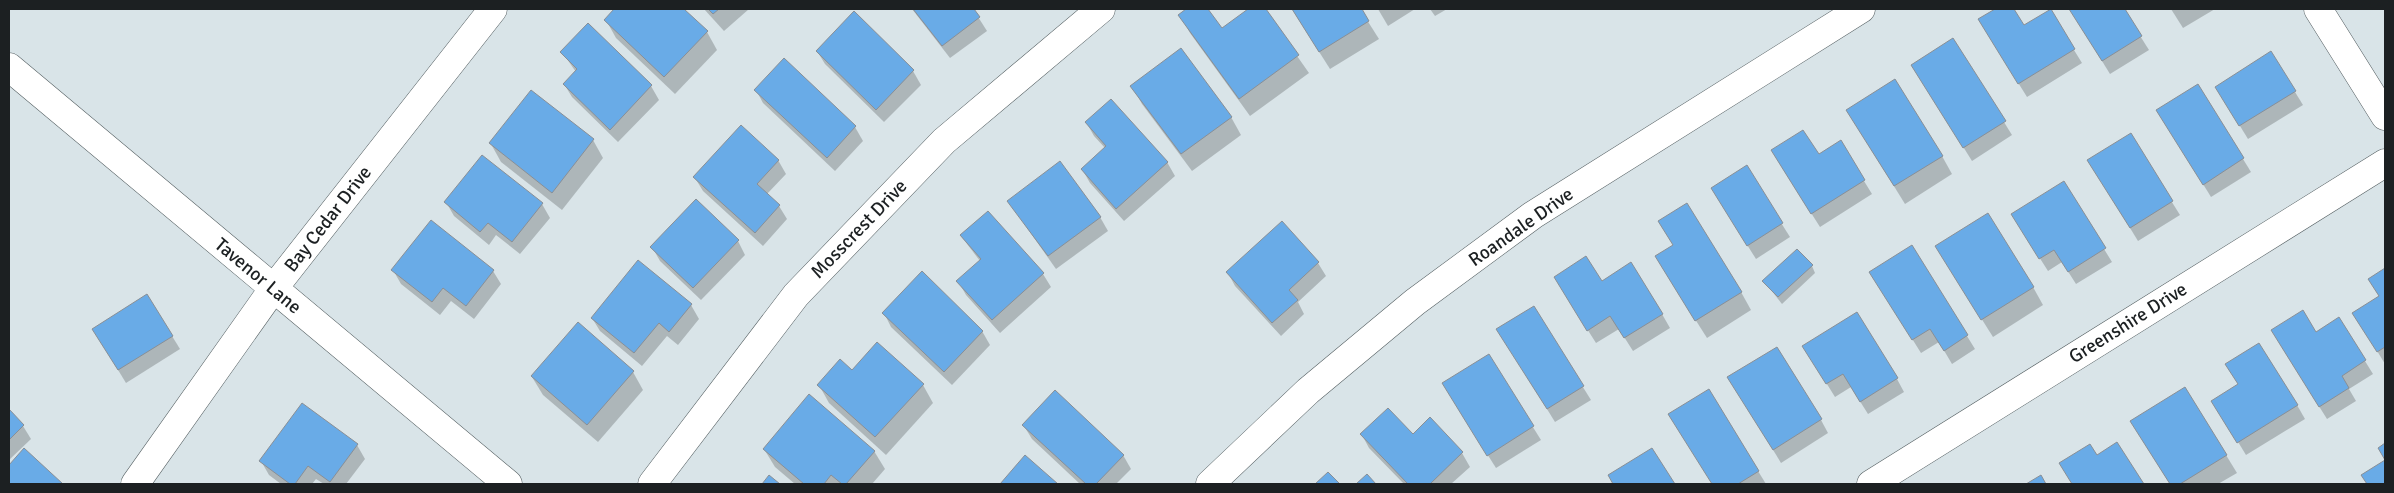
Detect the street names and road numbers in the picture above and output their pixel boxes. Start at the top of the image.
street label: Bay Cedar Drive [279,161,377,277]
street label: Mosscrest Drive [806,174,912,284]
street label: Roandale Drive [1464,182,1578,272]
street label: Tavenor Lane [210,233,306,319]
street label: Greenshire Drive [2064,277,2192,369]

